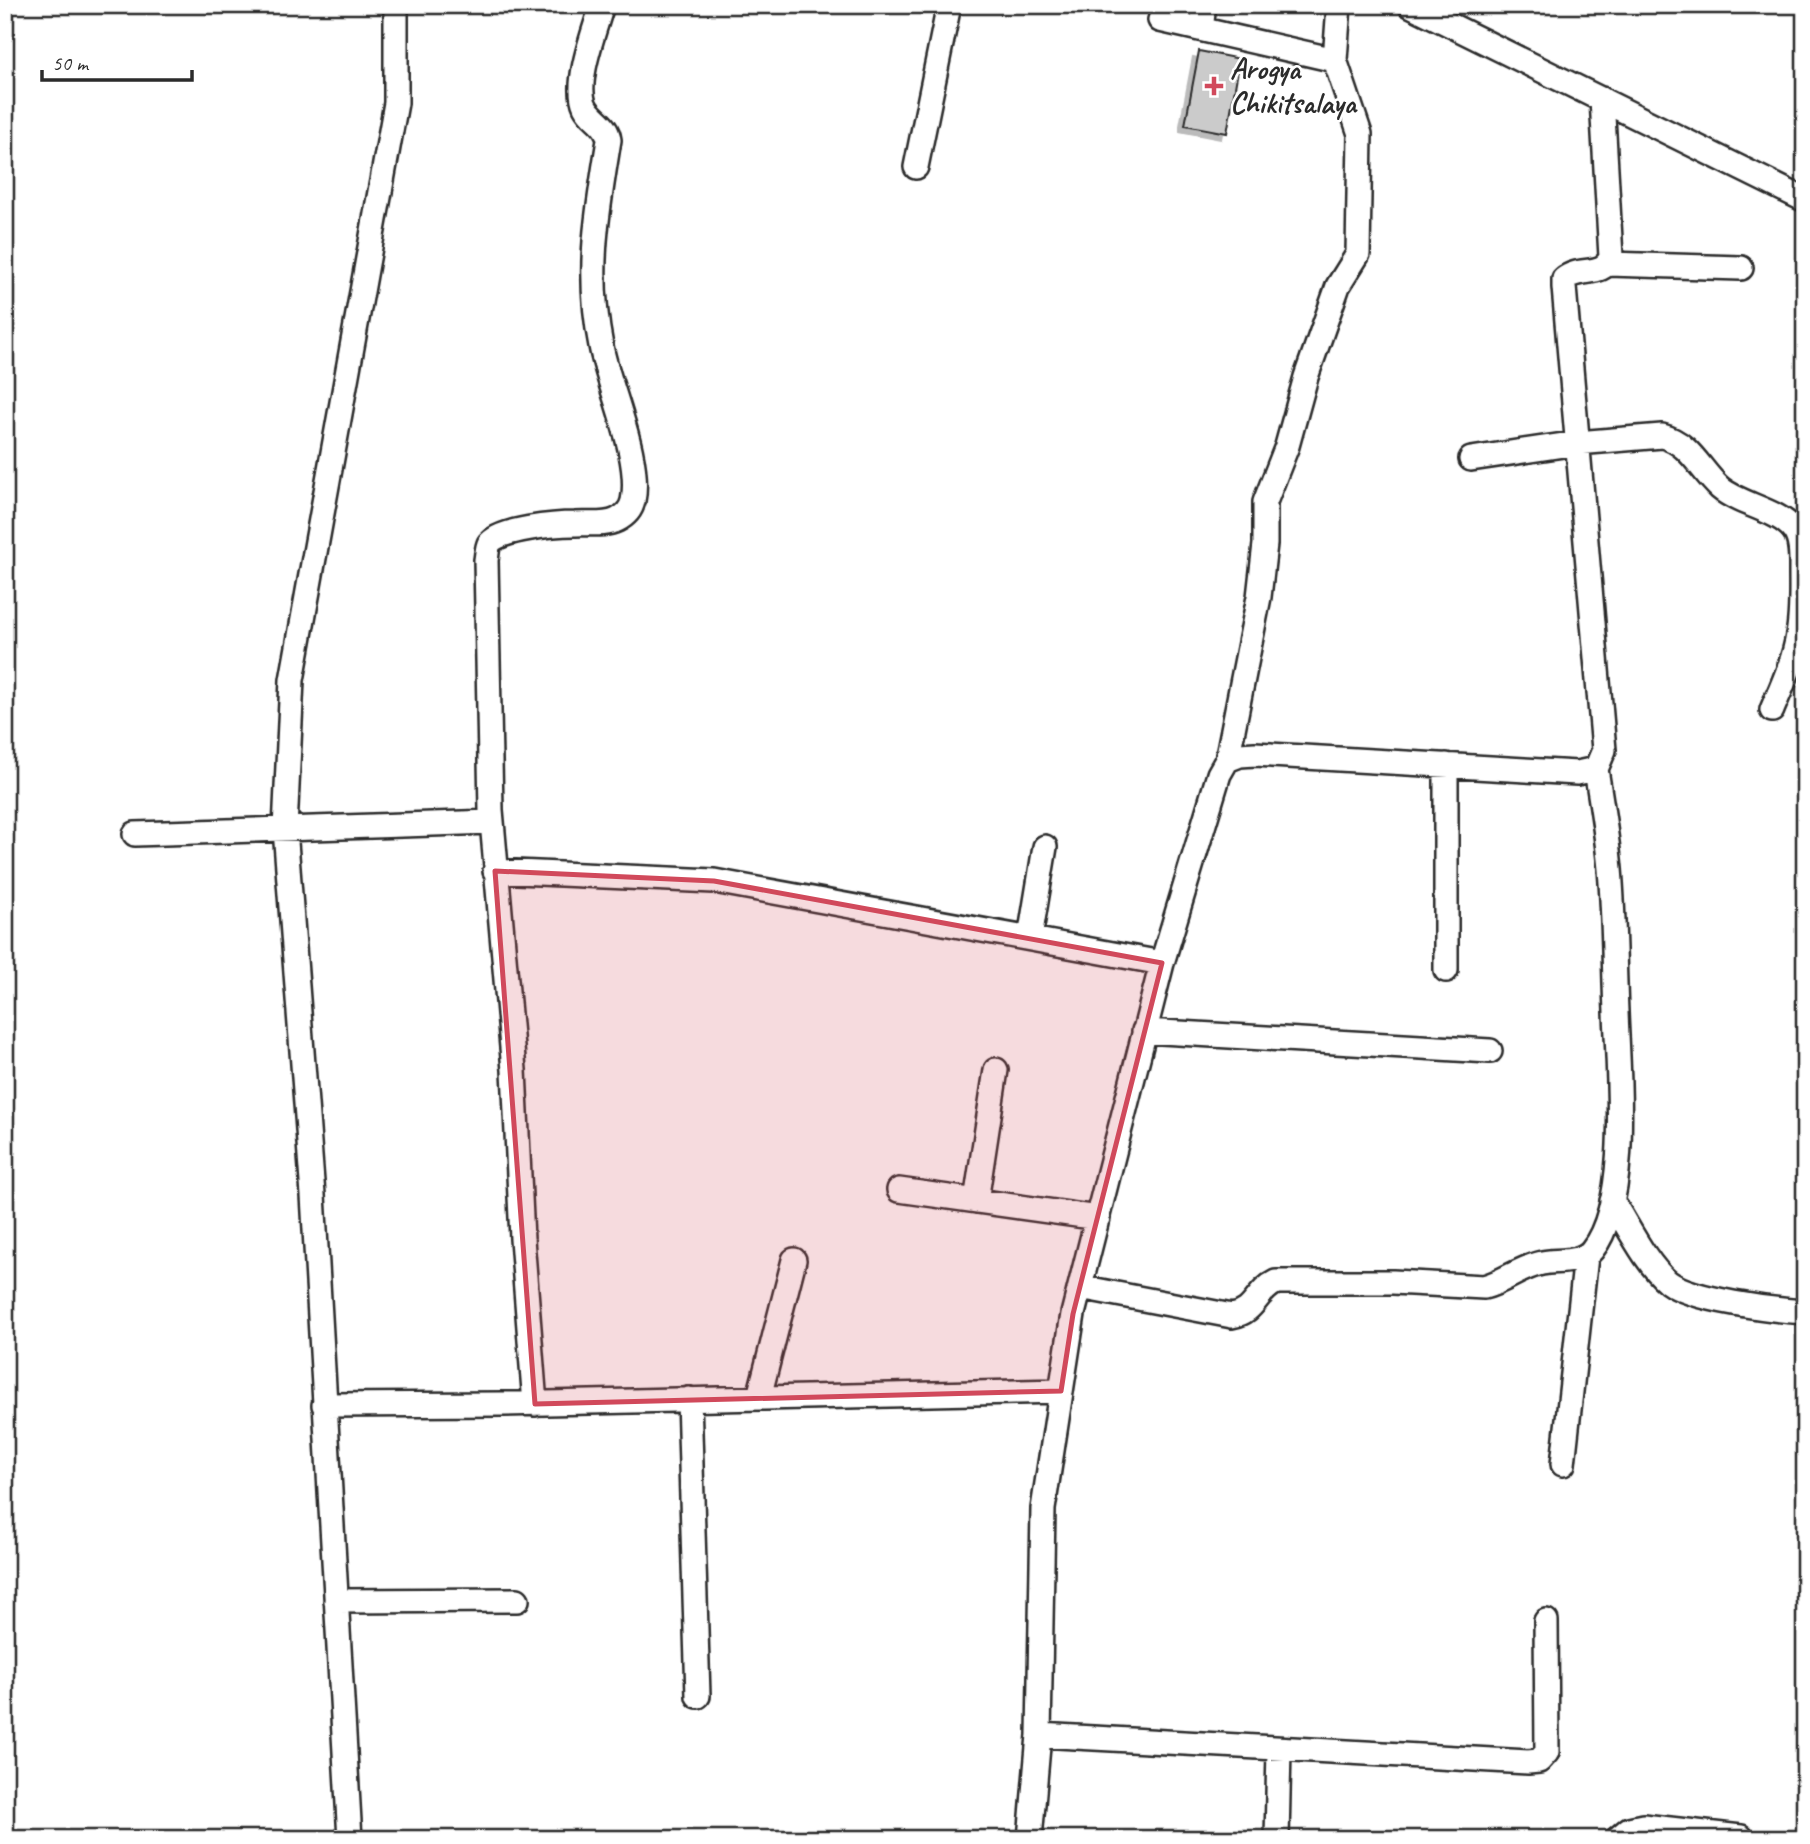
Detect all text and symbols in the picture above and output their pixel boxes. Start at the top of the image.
scale bar [42,38,192,82]
text: 50 m [52,50,90,76]
place label: Arogya Chikitsalaya [1230,50,1358,122]
marker: Arogya Chikitsalaya [1204,76,1224,96]

